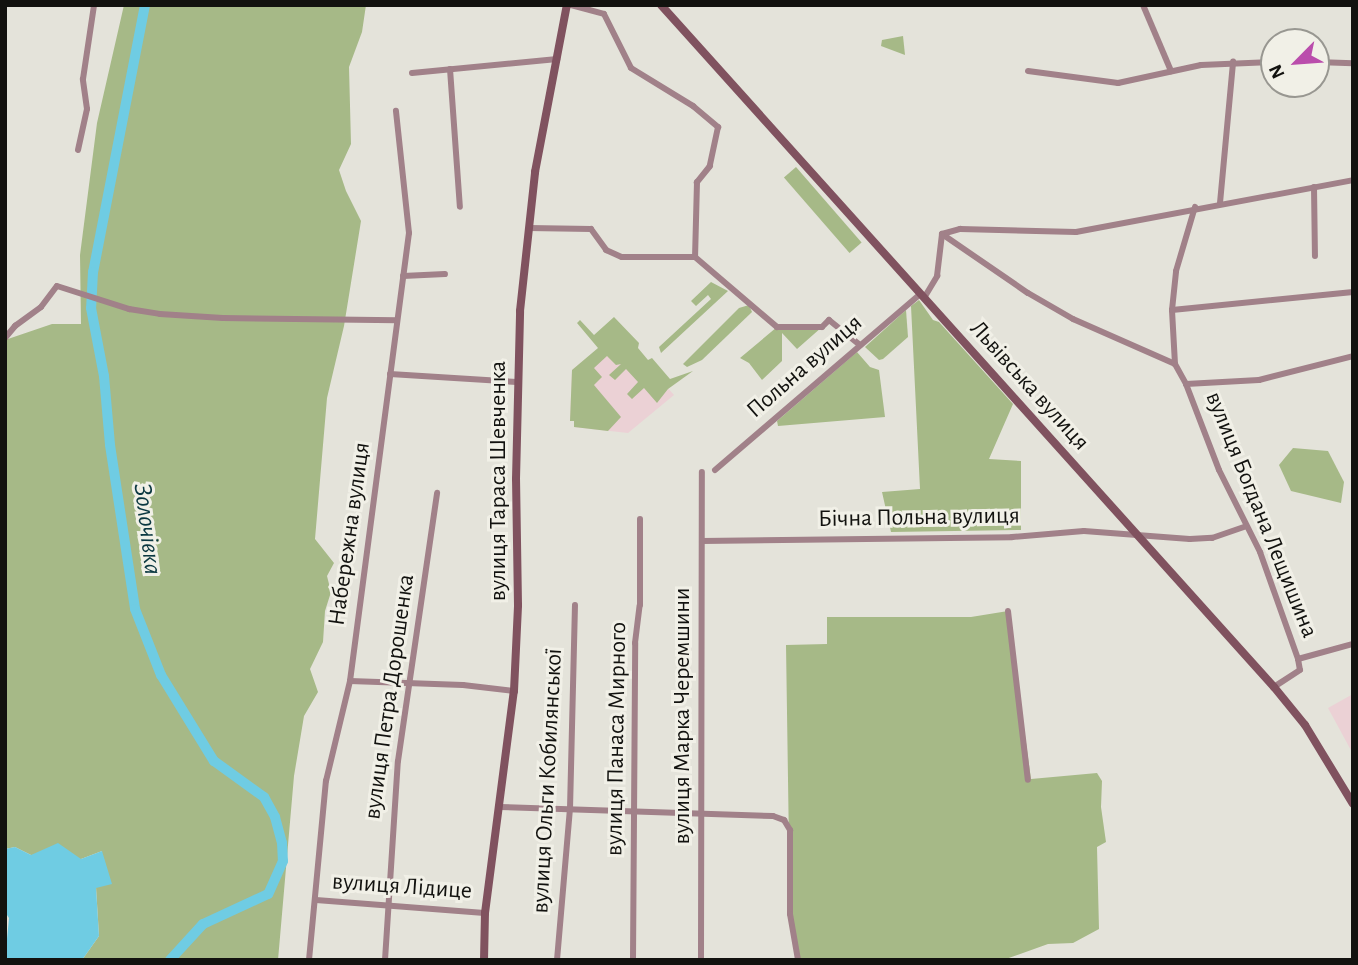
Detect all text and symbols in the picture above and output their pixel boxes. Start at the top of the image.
north arrow [1260,28,1330,98]
text: N [1266,61,1289,81]
street label: Польна вулиця [741,309,869,425]
street label: Львівська вулиця [963,315,1095,457]
street label: вулиця Тараса Шевченка [485,361,513,601]
street label: вулиця Богдана Лещишина [1198,388,1324,642]
street label: Набережна вулиця [323,440,377,628]
water label: Золочівка [126,481,168,577]
street label: Бічна Польна вулиця [818,502,1020,534]
street label: вулиця Петра Дорошенка [359,573,421,821]
street label: вулиця Марка Черемшини [669,587,697,845]
street label: вулиця Панаса Мирного [601,622,633,856]
street label: вулиця Ольги Кобилянської [527,648,569,914]
street label: вулиця Лідице [331,868,473,906]

